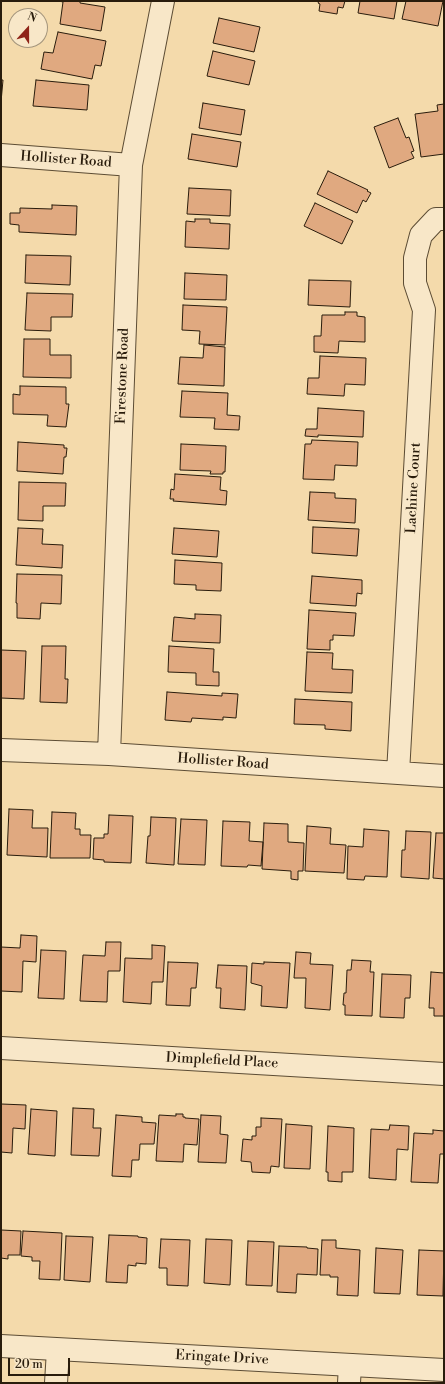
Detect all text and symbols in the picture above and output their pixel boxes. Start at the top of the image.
north arrow [8,8,48,48]
text: N [25,10,39,26]
street label: Hollister Road [20,148,112,172]
street label: Firestone Road [113,328,133,424]
street label: Lachine Court [403,442,425,534]
street label: Hollister Road [177,750,269,774]
street label: Dimplefield Place [165,1050,279,1072]
street label: Eringate Drive [175,1347,269,1369]
scale bar [10,1350,72,1376]
text: 20 m [15,1357,43,1372]

